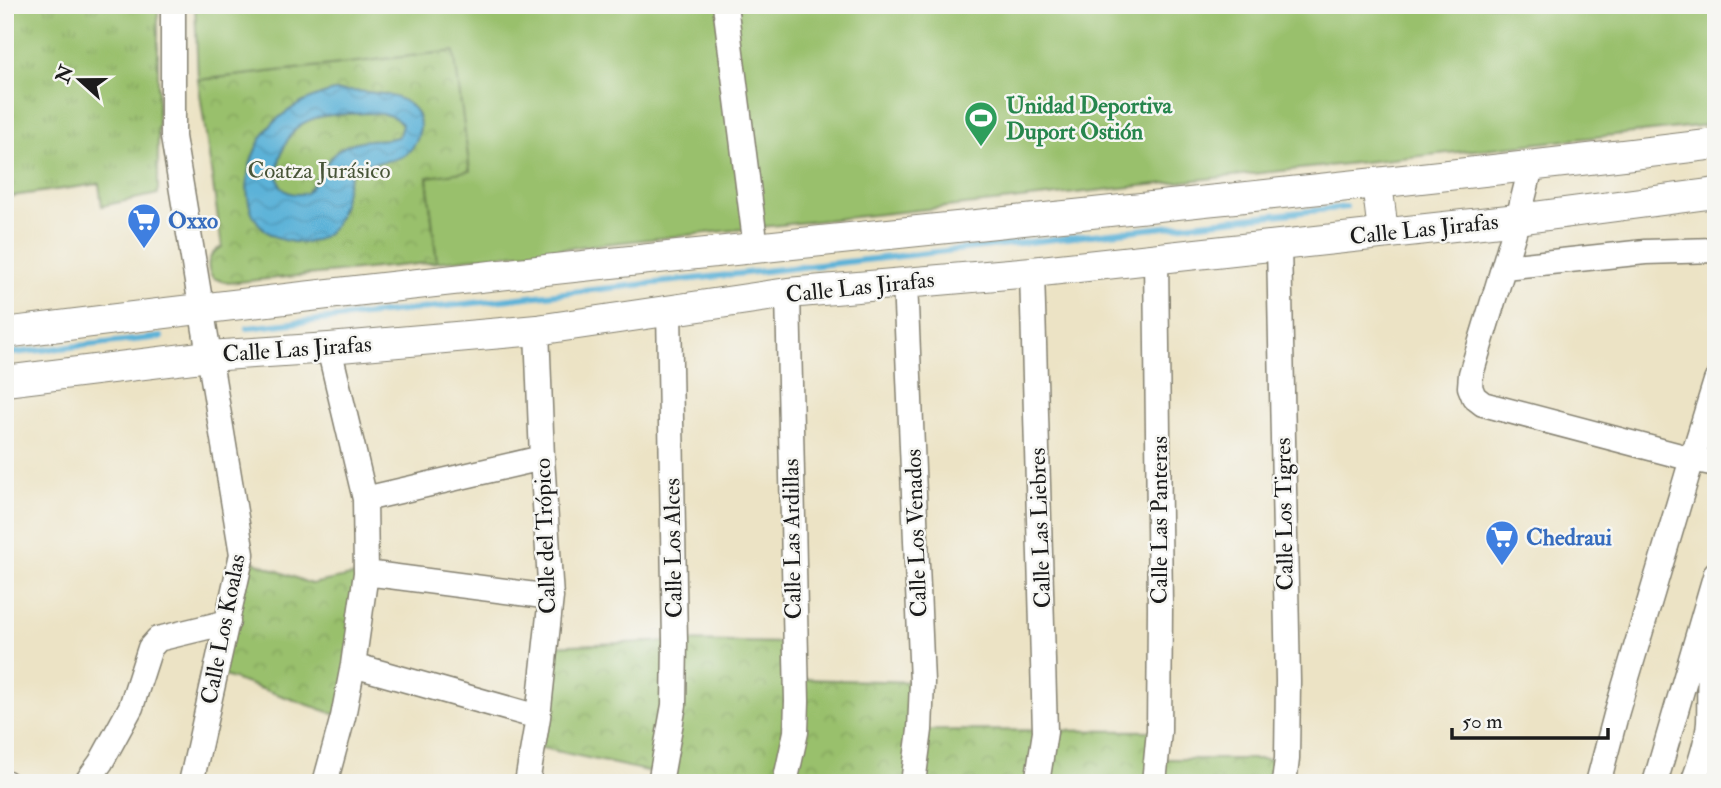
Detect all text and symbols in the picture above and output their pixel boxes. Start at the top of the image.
north arrow [46,46,116,116]
text: N [50,61,80,87]
place label: Unidad Deportiva Duport Ostión [1006,91,1173,147]
sports icon: Unidad Deportiva Duport Ostión [962,99,1000,148]
park label: Coatza Jurásico [247,156,391,185]
supermarket icon: Oxxo [125,201,163,250]
place label: Oxxo [168,206,218,235]
street label: Calle Las Jirafas [1348,207,1500,251]
street label: Calle Las Jirafas [784,265,936,309]
street label: Calle Las Jirafas [222,329,373,369]
street label: Calle Las Panteras [1145,436,1174,604]
street label: Calle Los Tigres [1268,437,1300,591]
street label: Calle Las Liebres [1023,447,1057,609]
street label: Calle Los Venados [899,448,933,618]
street label: Calle del Trópico [528,458,563,614]
street label: Calle Las Ardillas [776,458,808,620]
street label: Calle Los Alces [657,478,689,618]
supermarket icon: Chedraui [1483,518,1521,567]
place label: Chedraui [1526,523,1612,552]
street label: Calle Los Koalas [194,551,252,707]
scale bar [1452,697,1607,741]
text: 50 m [1462,708,1503,735]

